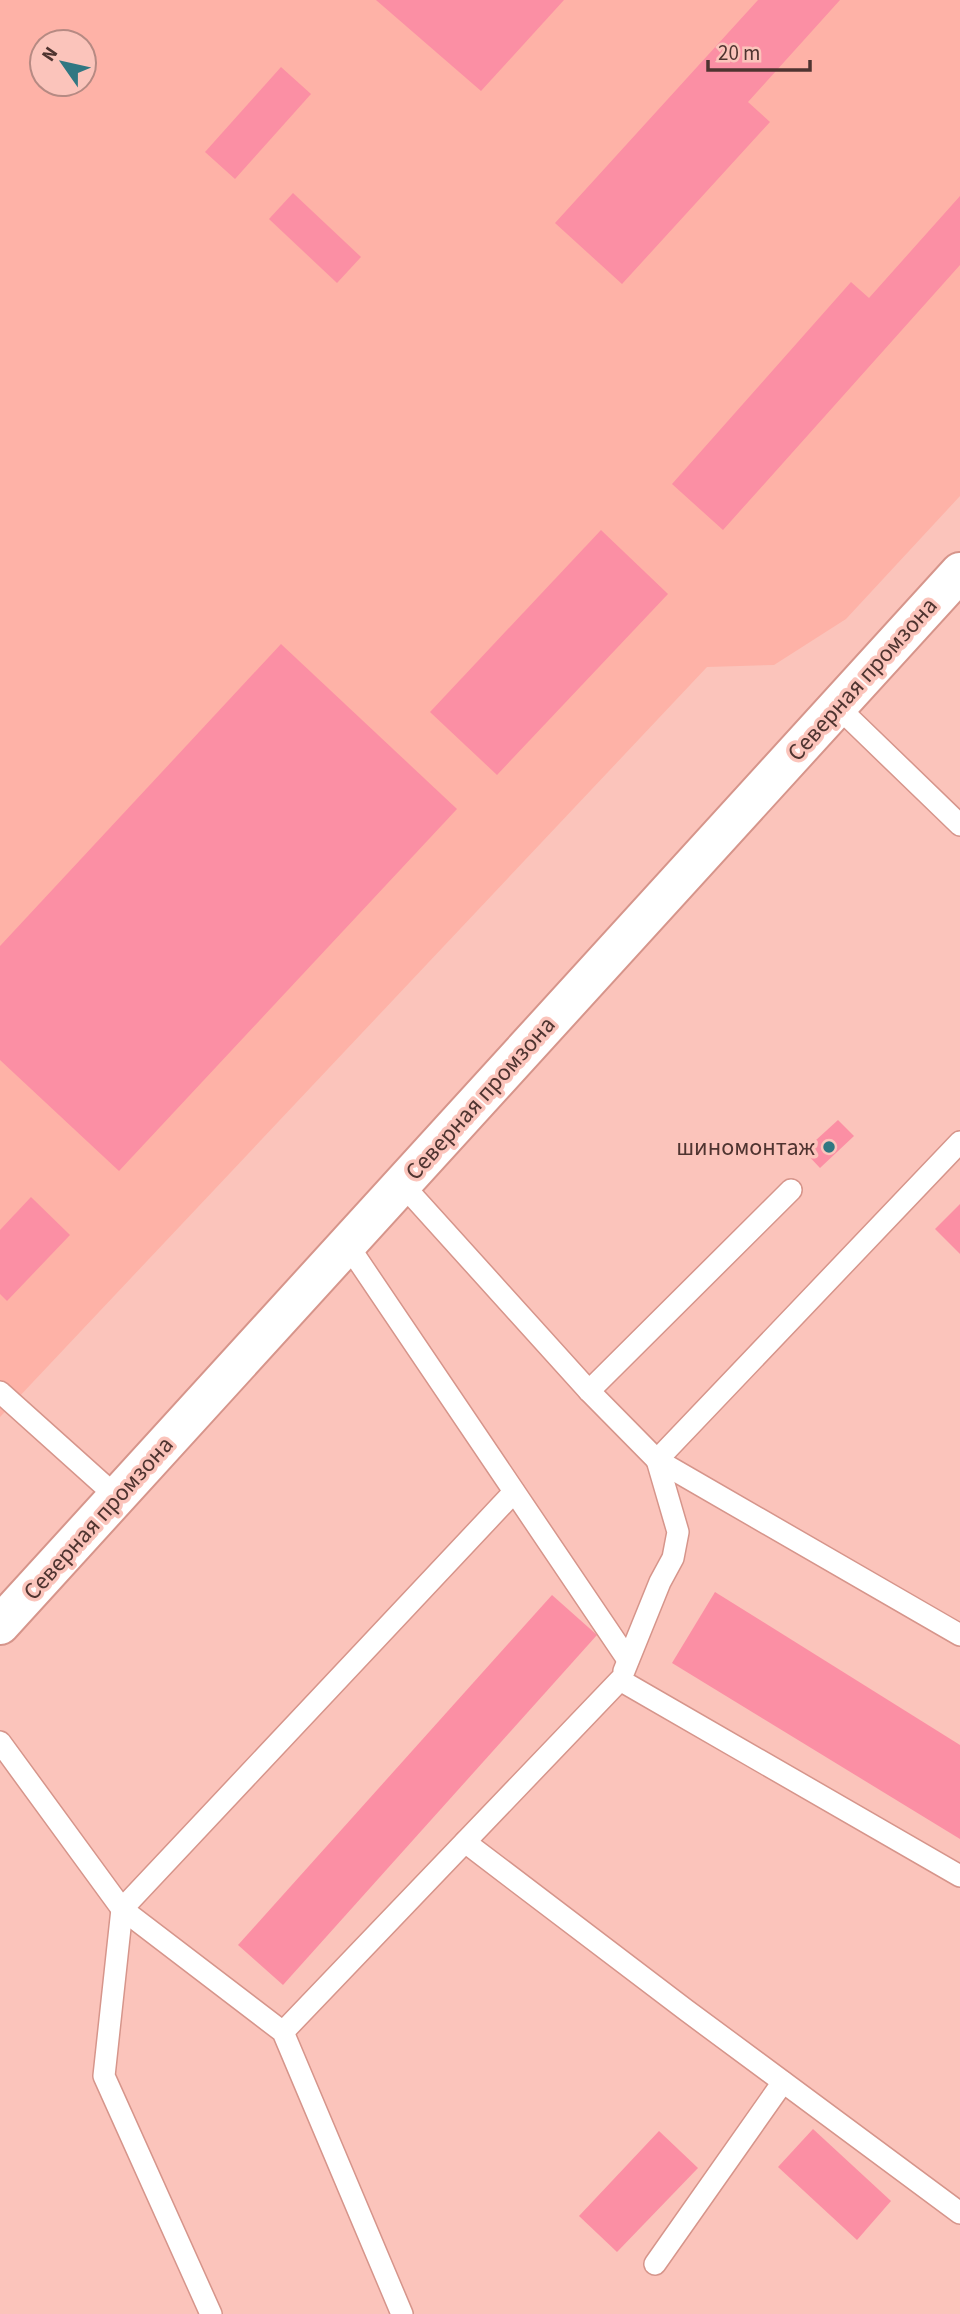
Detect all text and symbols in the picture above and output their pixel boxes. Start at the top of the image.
north arrow [28,28,98,98]
scale bar [708,28,810,72]
text: 20 m [718,38,760,68]
text: N [35,42,65,67]
street label: Северная промзона [779,590,946,769]
street label: Северная промзона [397,1009,564,1188]
place label: шиномонтаж [676,1130,815,1165]
marker: шиномонтаж [821,1139,837,1155]
street label: Северная промзона [15,1429,182,1608]

